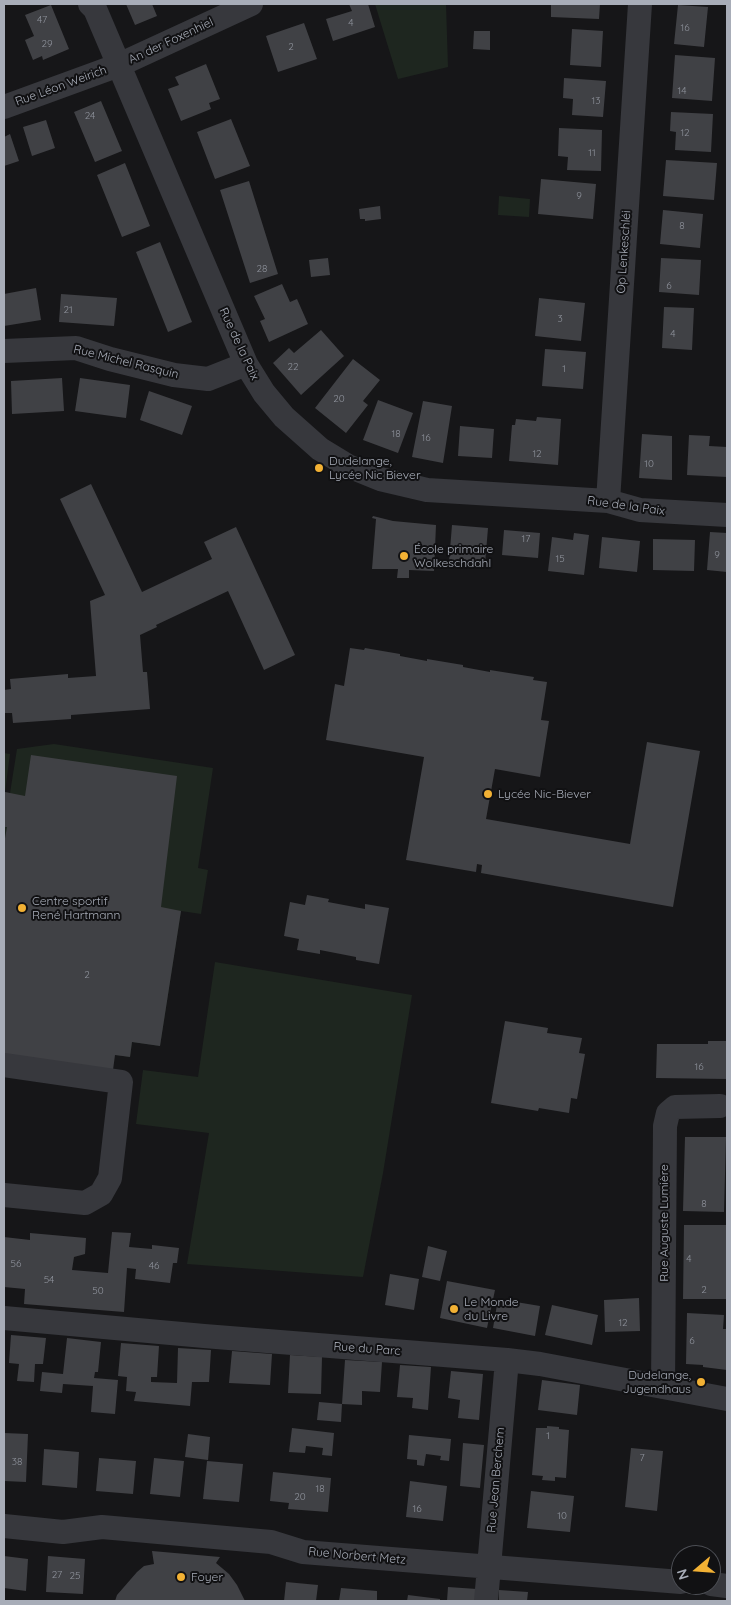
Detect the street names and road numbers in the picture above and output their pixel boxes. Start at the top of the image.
street label: An der Foxenhiel [126,15,216,67]
street label: Rue Léon Weirich [13,63,109,109]
street label: Op Lenkeschléi [614,210,634,294]
street label: Rue de la Paix [216,306,262,382]
street label: Rue Michel Rasquin [72,342,180,382]
street label: Rue de la Paix [586,493,666,519]
street label: Rue Auguste Lumière [657,1164,671,1282]
street label: Rue du Parc [333,1339,401,1359]
street label: Rue Jean Berchem [484,1427,508,1533]
street label: Rue Norbert Metz [308,1545,406,1567]

